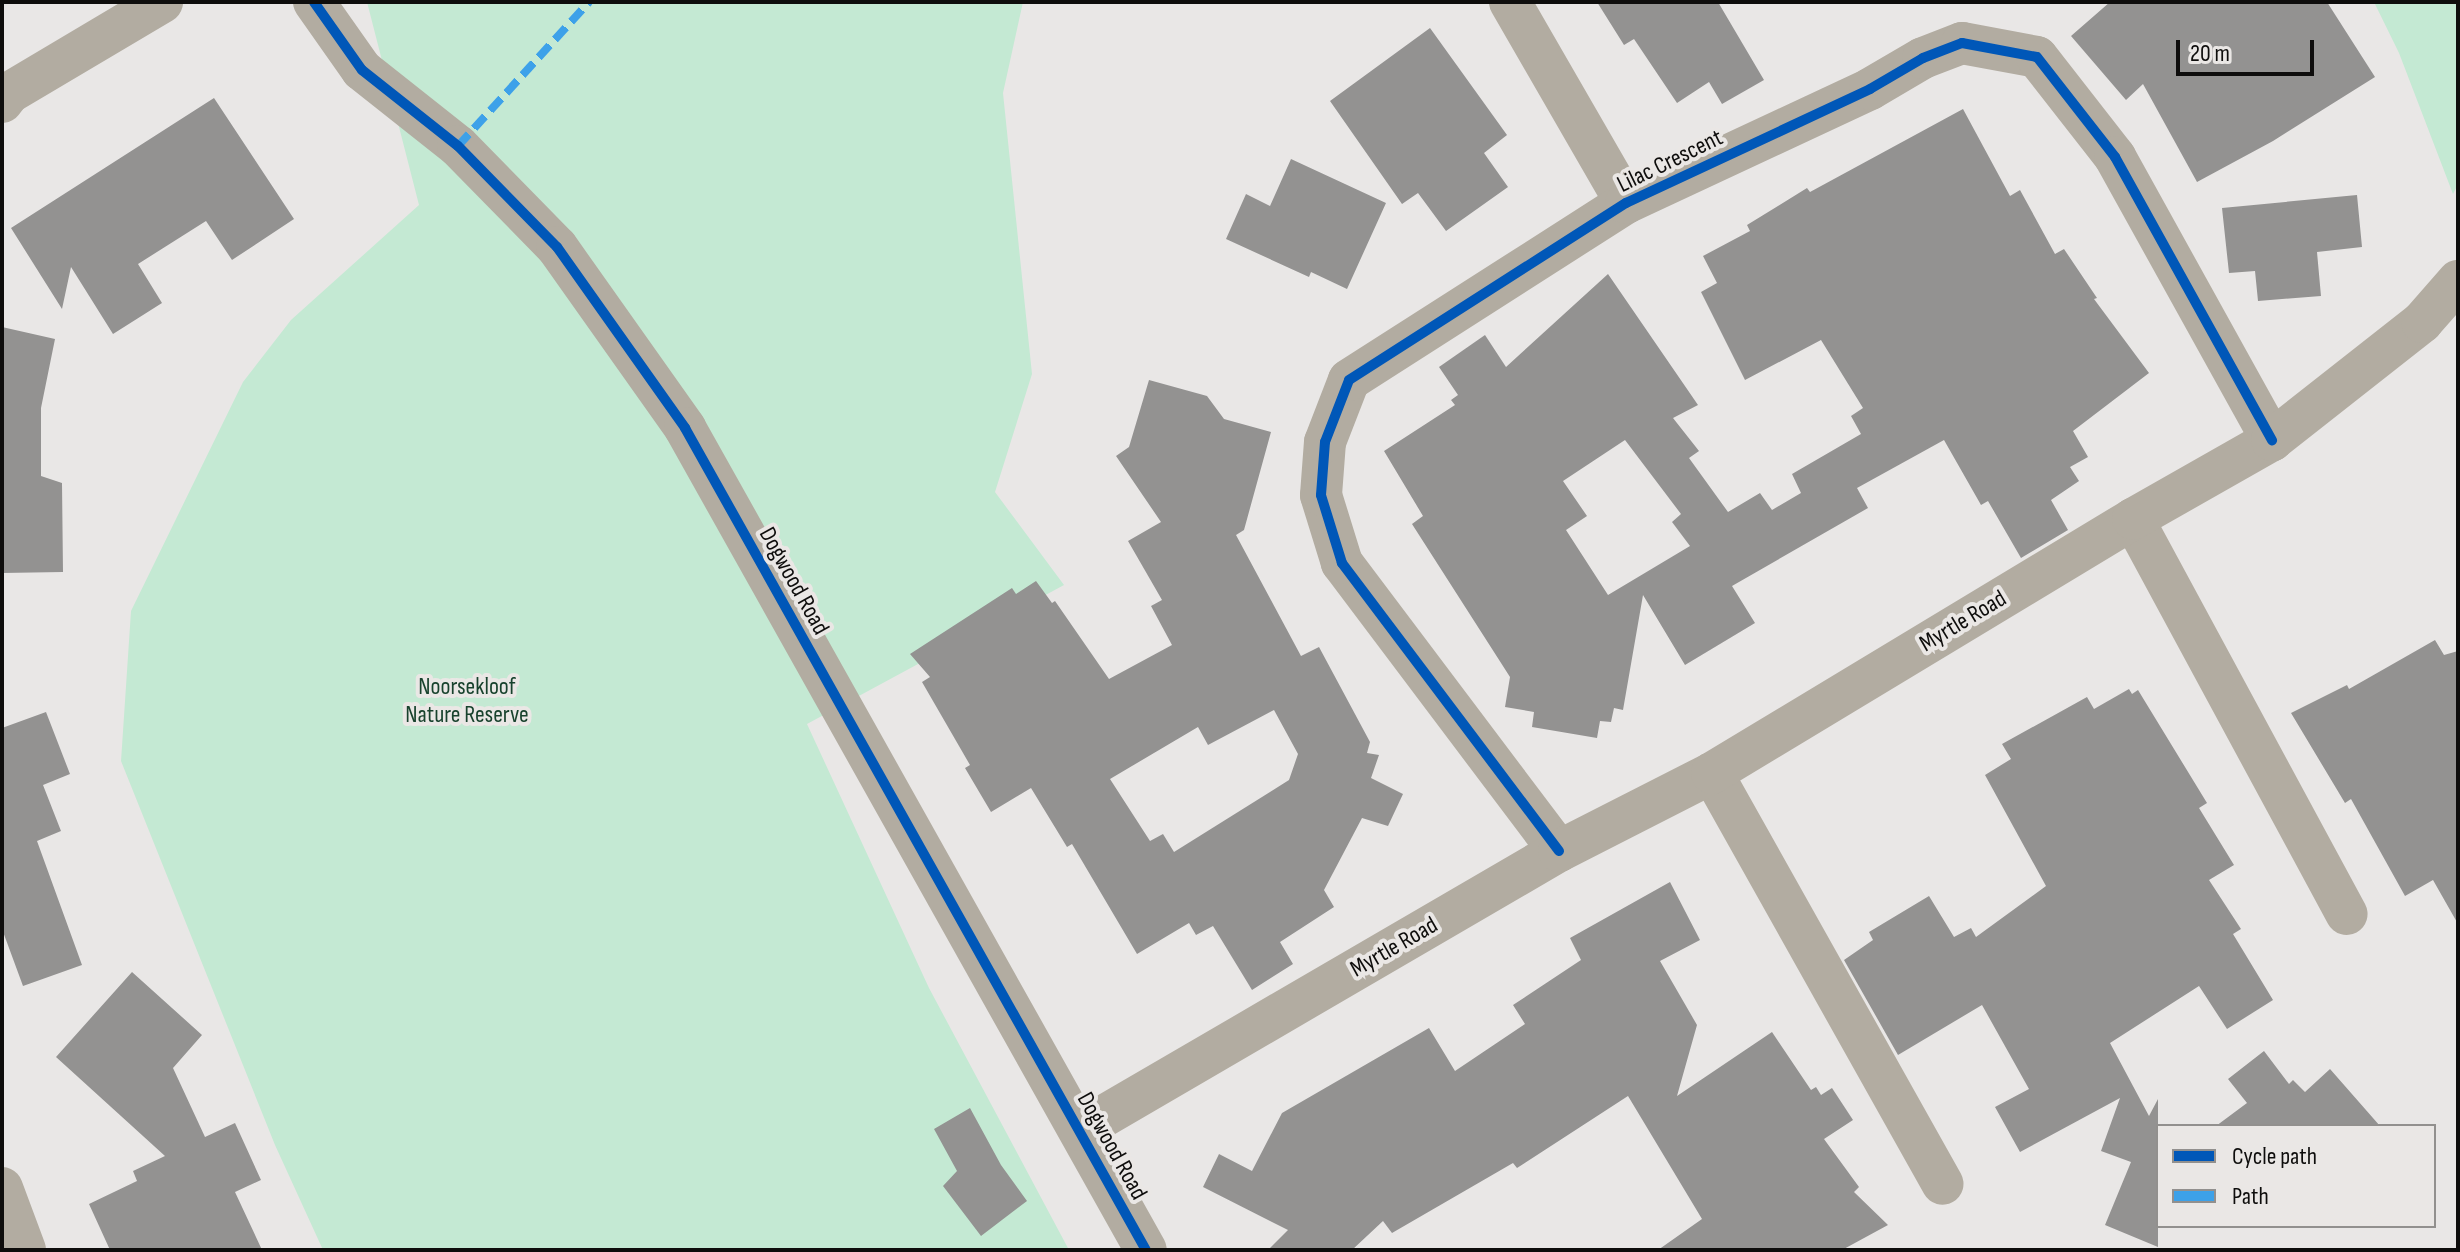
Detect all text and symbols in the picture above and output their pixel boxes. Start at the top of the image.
scale bar [2180,24,2318,74]
text: 20 m [2190,39,2230,68]
street label: Lilac Crescent [1613,123,1727,199]
street label: Dogwood Road [753,522,835,640]
street label: Myrtle Road [1914,584,2012,658]
park label: Noorsekloof Nature Reserve [405,673,529,729]
street label: Myrtle Road [1345,911,1443,983]
street label: Dogwood Road [1071,1087,1153,1205]
legend [2156,1124,2436,1228]
text: Cycle path [2232,1142,2317,1171]
text: Path [2232,1182,2269,1211]

